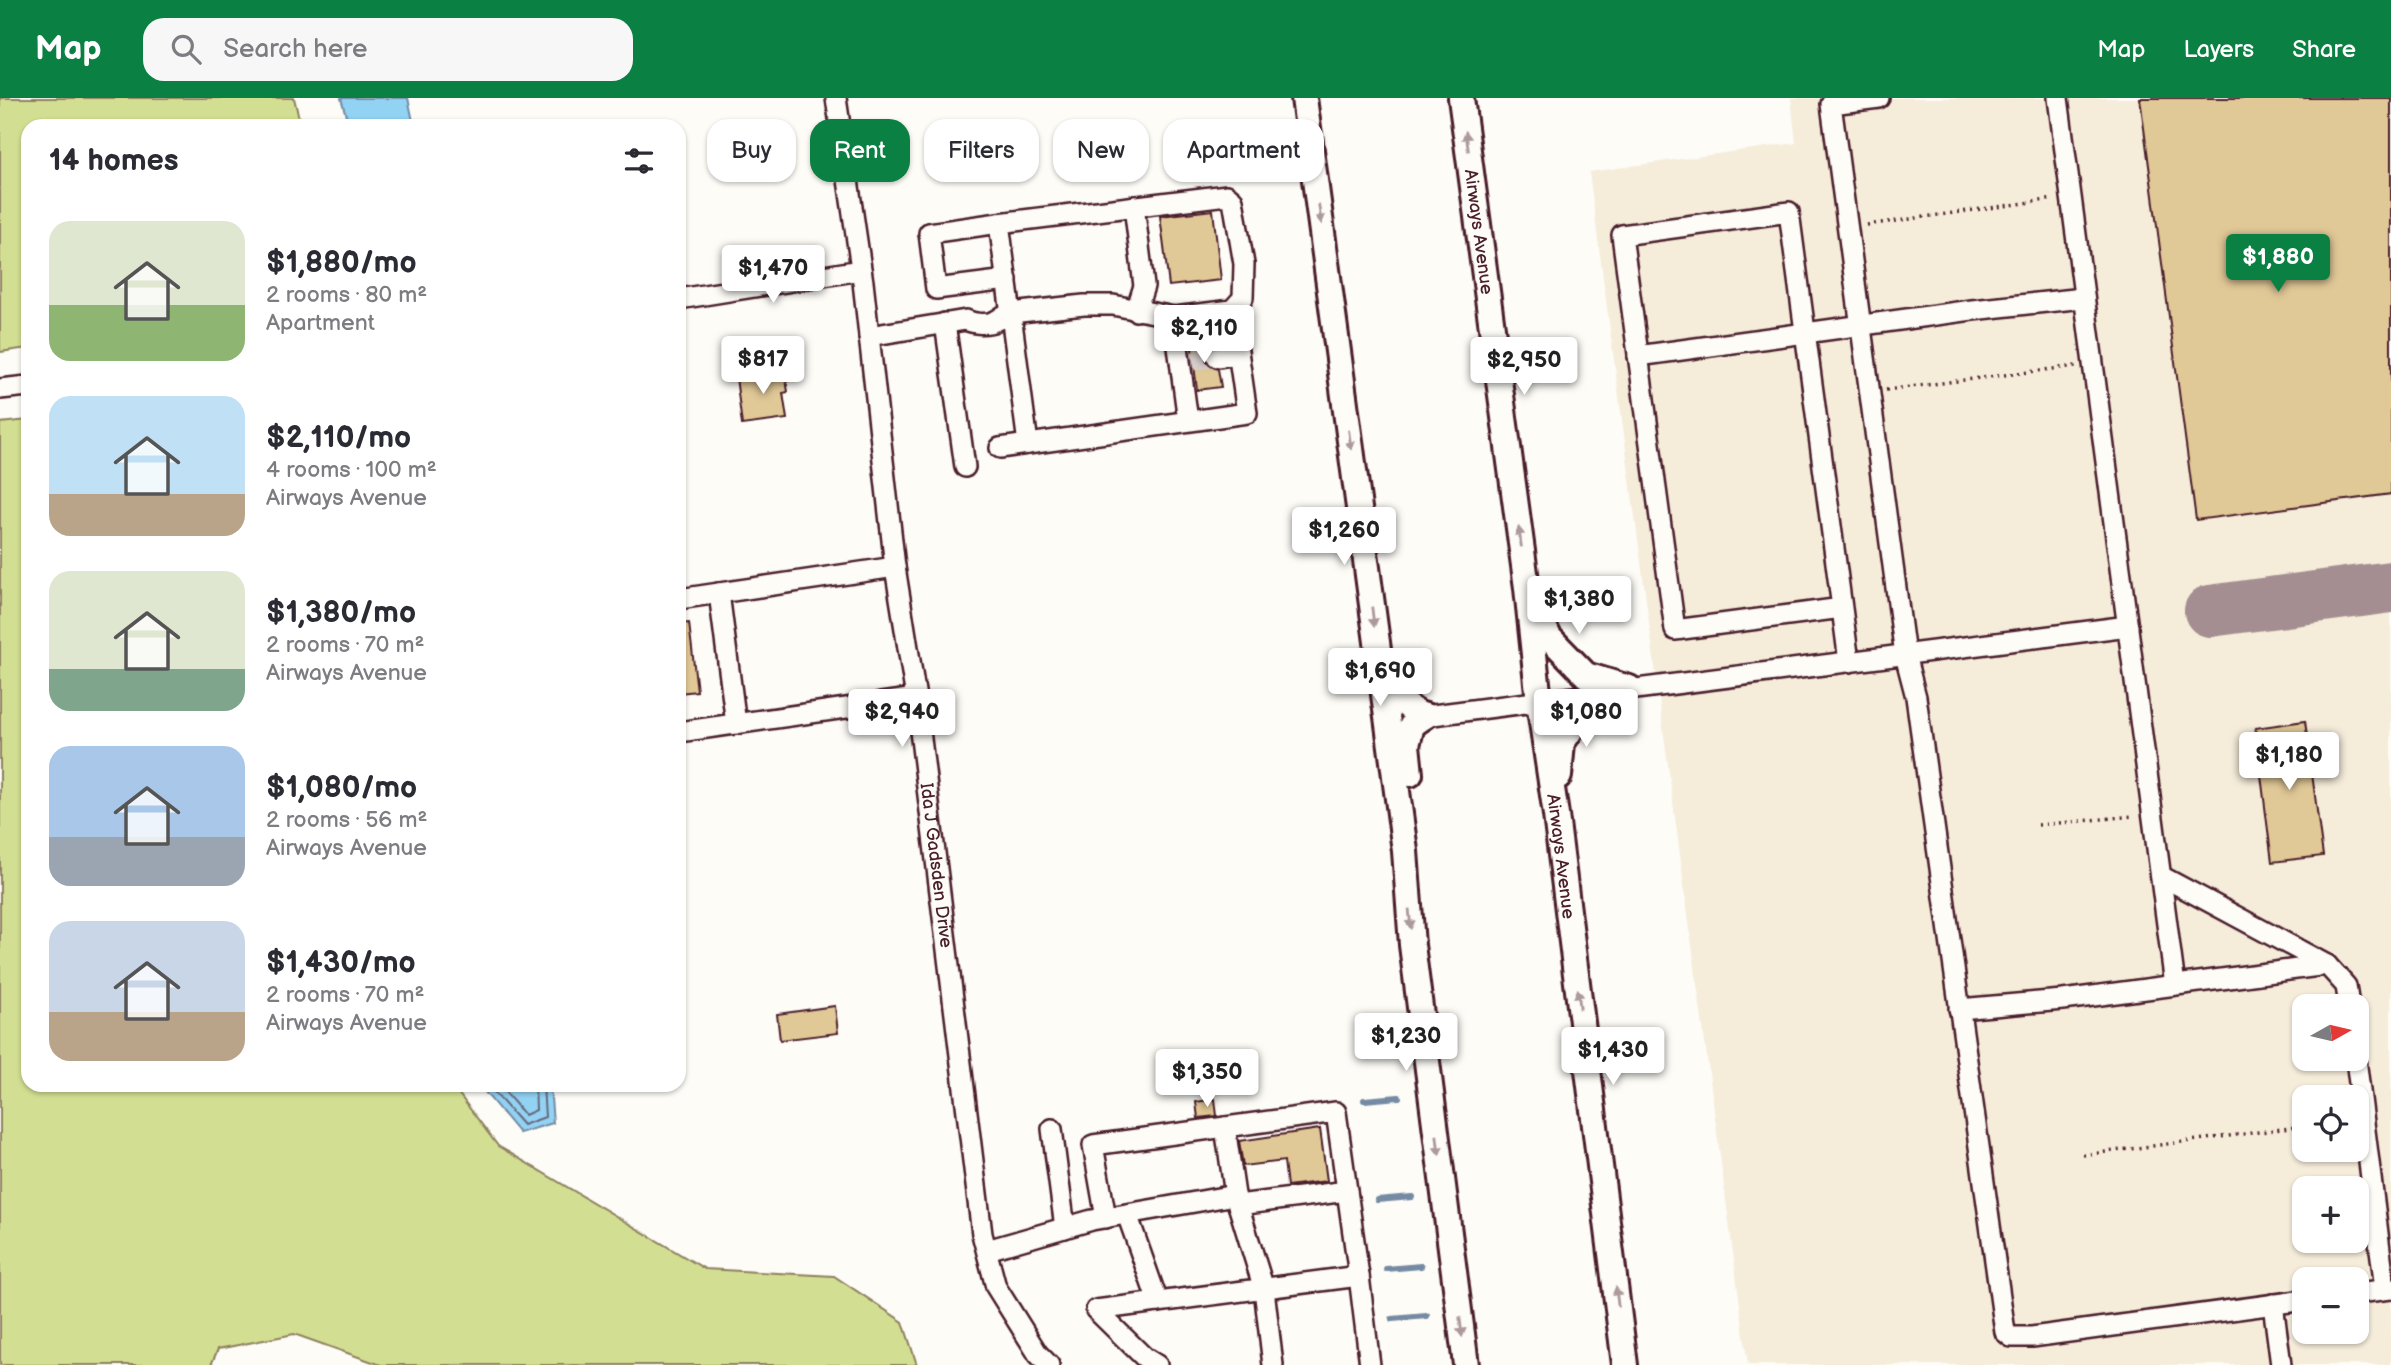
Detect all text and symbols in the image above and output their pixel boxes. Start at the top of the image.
search box [143,18,633,81]
text: Map [35,29,101,69]
icon: search [167,30,205,68]
text: Search here [223,34,367,65]
text: Map [2097,35,2145,64]
text: Layers [2183,35,2254,64]
text: Share [2292,35,2356,64]
chip: Buy [707,119,796,182]
chip: Rent [810,119,910,182]
chip: Filters [924,119,1039,182]
chip: New [1053,119,1149,182]
chip: Apartment [1163,119,1324,182]
one-way arrow [1462,130,1473,152]
icon: filters [620,142,658,180]
text: 14 homes [49,143,178,179]
street label: Airways Avenue [1460,168,1497,296]
one-way arrow [1314,203,1325,225]
pin: $1,880 [2221,234,2335,294]
text: $1,880 [2242,243,2314,271]
text: $1,880/mo [266,245,417,281]
pin: $1,470 [716,246,830,305]
icon: home [105,249,189,333]
text: $1,470 [738,254,808,282]
text: 2 rooms · 80 m² [266,281,427,309]
pin: $2,110 [1147,306,1261,365]
text: Apartment [266,309,375,337]
text: $2,110 [1170,314,1238,342]
pin: $817 [722,336,804,396]
pin: $2,950 [1467,338,1581,397]
text: $817 [737,345,789,373]
text: $2,950 [1486,346,1562,374]
text: $2,110/mo [266,420,411,456]
icon: home [105,424,189,508]
one-way arrow [1344,429,1355,451]
text: 4 rooms · 100 m² [266,456,437,484]
text: Airways Avenue [266,484,427,512]
pin: $1,260 [1287,508,1401,567]
text: $1,260 [1308,516,1380,544]
one-way arrow [1514,525,1525,547]
pin: $1,380 [1522,576,1636,636]
text: $1,380 [1543,585,1615,613]
text: $1,380/mo [266,595,416,631]
icon: home [105,599,189,683]
one-way arrow [1368,606,1379,628]
text: 2 rooms · 70 m² [266,631,425,659]
pin: $1,690 [1323,648,1437,708]
text: $1,690 [1344,657,1416,685]
text: Airways Avenue [266,659,427,687]
pin: $2,940 [845,690,959,749]
pin: $1,080 [1529,690,1643,749]
text: $2,940 [864,698,940,726]
text: $1,080 [1550,698,1622,726]
pin: $1,180 [2232,732,2346,792]
text: $1,180 [2255,741,2323,769]
text: $1,080/mo [266,770,417,806]
icon: home [105,774,189,858]
street label: Ida J Gadsden Drive [916,782,957,949]
street label: Airways Avenue [1542,792,1579,921]
text: 2 rooms · 56 m² [266,806,428,834]
text: Airways Avenue [266,834,427,862]
one-way arrow [1405,908,1416,930]
text: $1,430/mo [266,945,416,981]
icon: home [105,949,189,1033]
text: 2 rooms · 70 m² [266,981,425,1009]
one-way arrow [1574,987,1585,1009]
north arrow [2292,994,2370,1071]
map controls [2292,994,2369,1344]
text: Airways Avenue [266,1009,427,1037]
pin: $1,230 [1349,1014,1463,1073]
text: $1,230 [1371,1022,1441,1050]
pin: $1,430 [1556,1028,1670,1087]
text: $1,430 [1577,1036,1649,1064]
pin: $1,350 [1150,1049,1264,1109]
text: $1,350 [1172,1058,1242,1086]
button: locate [2292,1085,2369,1162]
one-way arrow [1432,1134,1443,1156]
button: + [2292,1176,2369,1253]
button: − [2292,1267,2369,1344]
one-way arrow [1611,1286,1622,1308]
one-way arrow [1456,1316,1467,1338]

